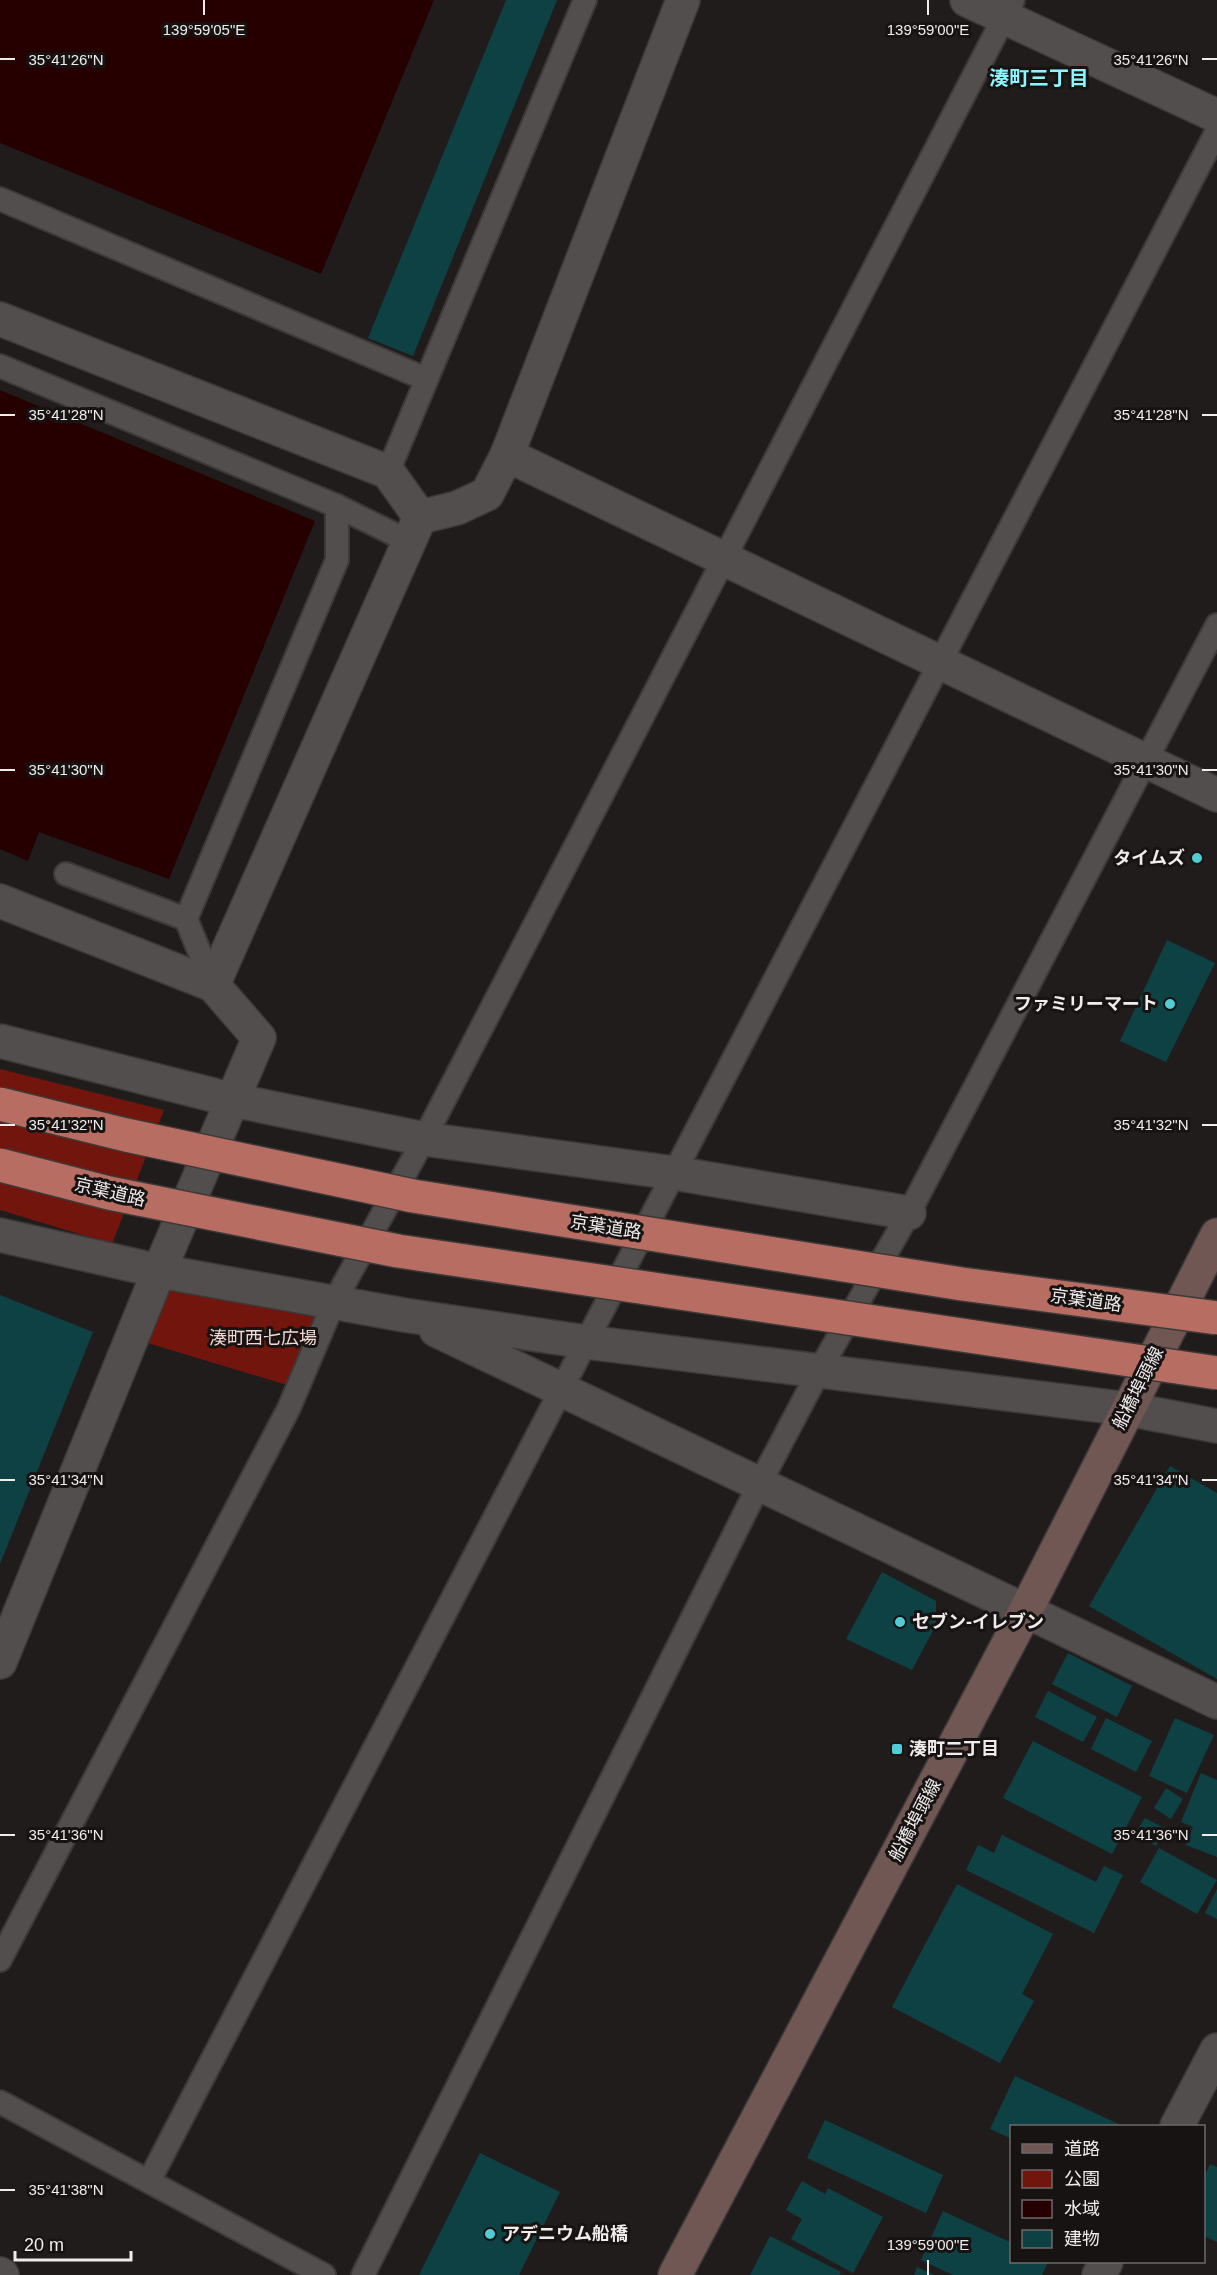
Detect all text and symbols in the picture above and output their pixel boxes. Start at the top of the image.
text: 139°59'05"E [163,21,245,38]
text: 139°59'00"E [887,21,969,38]
text: 35°41'26"N [28,51,104,68]
text: 35°41'26"N [1113,51,1189,68]
district label: 湊町三丁目 [989,67,1089,89]
text: 35°41'28"N [28,406,104,423]
text: 35°41'28"N [1113,406,1189,423]
text: 35°41'30"N [28,761,104,778]
text: 35°41'30"N [1113,761,1189,778]
place label: タイムズ [1113,848,1185,868]
marker: タイムズ [1190,851,1204,865]
place label: ファミリーマート [1014,994,1158,1014]
marker: ファミリーマート [1163,997,1177,1011]
text: 35°41'32"N [28,1116,104,1133]
text: 35°41'32"N [1113,1116,1189,1133]
street label: 京葉道路 [73,1174,147,1210]
street label: 京葉道路 [569,1211,643,1243]
street label: 京葉道路 [1049,1285,1123,1315]
park label: 湊町西七広場 [209,1328,317,1348]
street label: 船橋埠頭線 [1109,1343,1167,1433]
text: 35°41'34"N [28,1471,104,1488]
text: 35°41'34"N [1113,1471,1189,1488]
place label: セブン-イレブン [912,1612,1044,1632]
marker: セブン-イレブン [893,1615,907,1629]
place label: 湊町二丁目 [909,1739,999,1759]
marker: 湊町二丁目 [890,1742,904,1756]
street label: 船橋埠頭線 [885,1776,945,1864]
text: 35°41'36"N [28,1826,104,1843]
text: 35°41'36"N [1113,1826,1189,1843]
legend [1010,2125,1205,2263]
text: 道路 [1064,2139,1100,2159]
text: 公園 [1064,2169,1100,2189]
text: 35°41'38"N [28,2181,104,2198]
text: 水域 [1064,2199,1100,2219]
scale bar [15,2224,130,2262]
place label: アデニウム船橋 [502,2224,628,2244]
marker: アデニウム船橋 [483,2227,497,2241]
text: 建物 [1064,2229,1100,2249]
text: 20 m [24,2235,64,2255]
text: 139°59'00"E [887,2236,969,2253]

